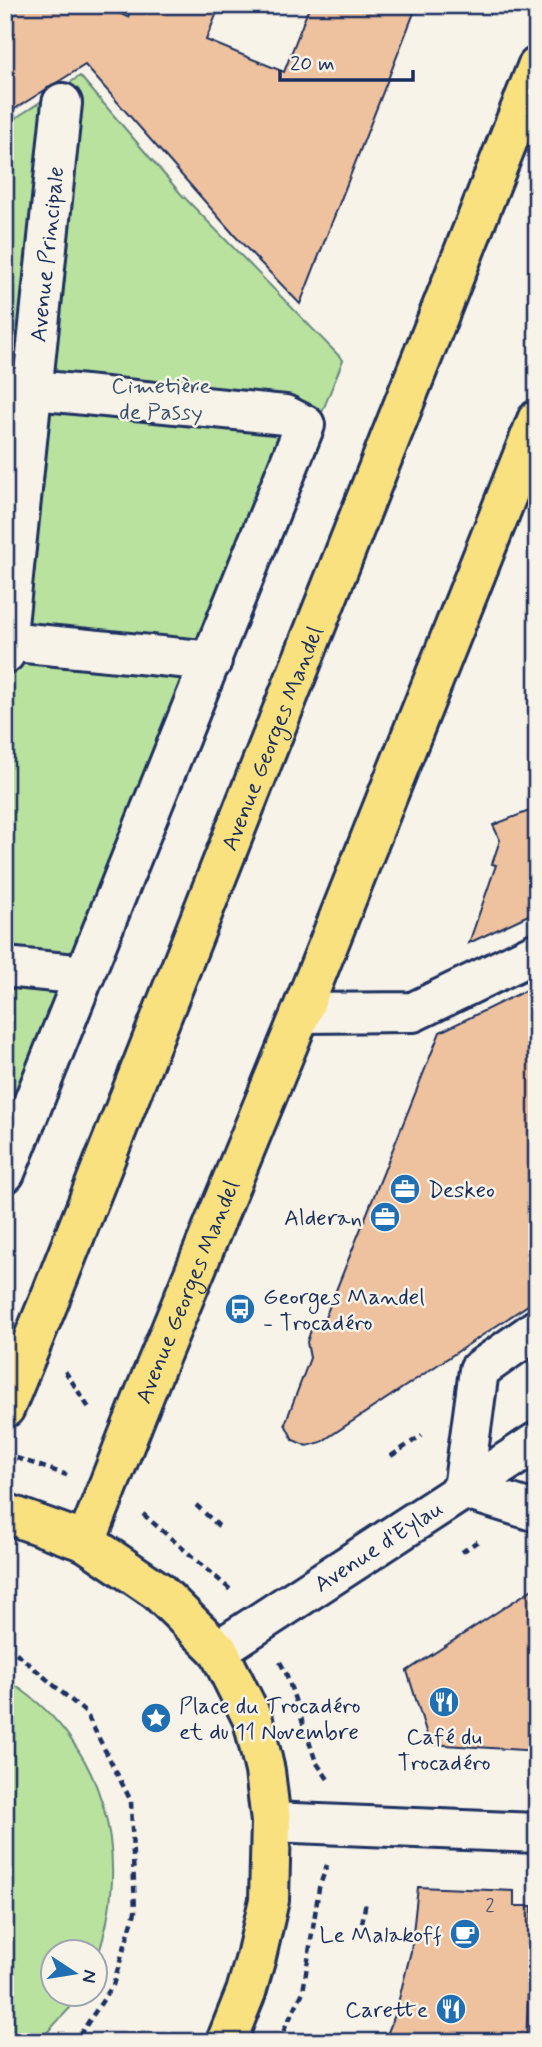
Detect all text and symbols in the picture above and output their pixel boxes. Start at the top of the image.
scale bar [280,38,412,82]
text: 20 m [290,50,335,78]
street label: Avenue Principale [24,165,72,344]
park label: Cimetière de Passy [111,372,211,428]
street label: Avenue Georges Mandel [216,622,331,855]
office icon: Deskeo [388,1172,422,1206]
street label: Avenue Georges Mandel [129,1176,248,1408]
place label: Deskeo [428,1176,495,1206]
office icon: Alderan [368,1200,402,1234]
place label: Alderan [284,1204,362,1234]
place label: Georges Mandel - Trocadéro [263,1283,425,1339]
bus stop icon: Georges Mandel - Trocadéro [223,1292,257,1326]
street label: Avenue d'Eylau [309,1494,449,1600]
restaurant icon: Café du Trocadéro [427,1685,461,1719]
place label: Place du Trocadéro et du 11 Novembre [179,1692,361,1748]
place icon: Place du Trocadéro et du 11 Novembre [139,1701,173,1735]
place label: Café du Trocadéro [397,1723,491,1779]
house number: 2 [485,1894,495,1919]
cafe icon: Le Malakoff [448,1917,482,1951]
place label: Le Malakoff [319,1921,442,1951]
north arrow [38,1938,108,2008]
text: N [76,1967,103,1985]
restaurant icon: Carette [434,1992,468,2026]
place label: Carette [345,1996,428,2026]

